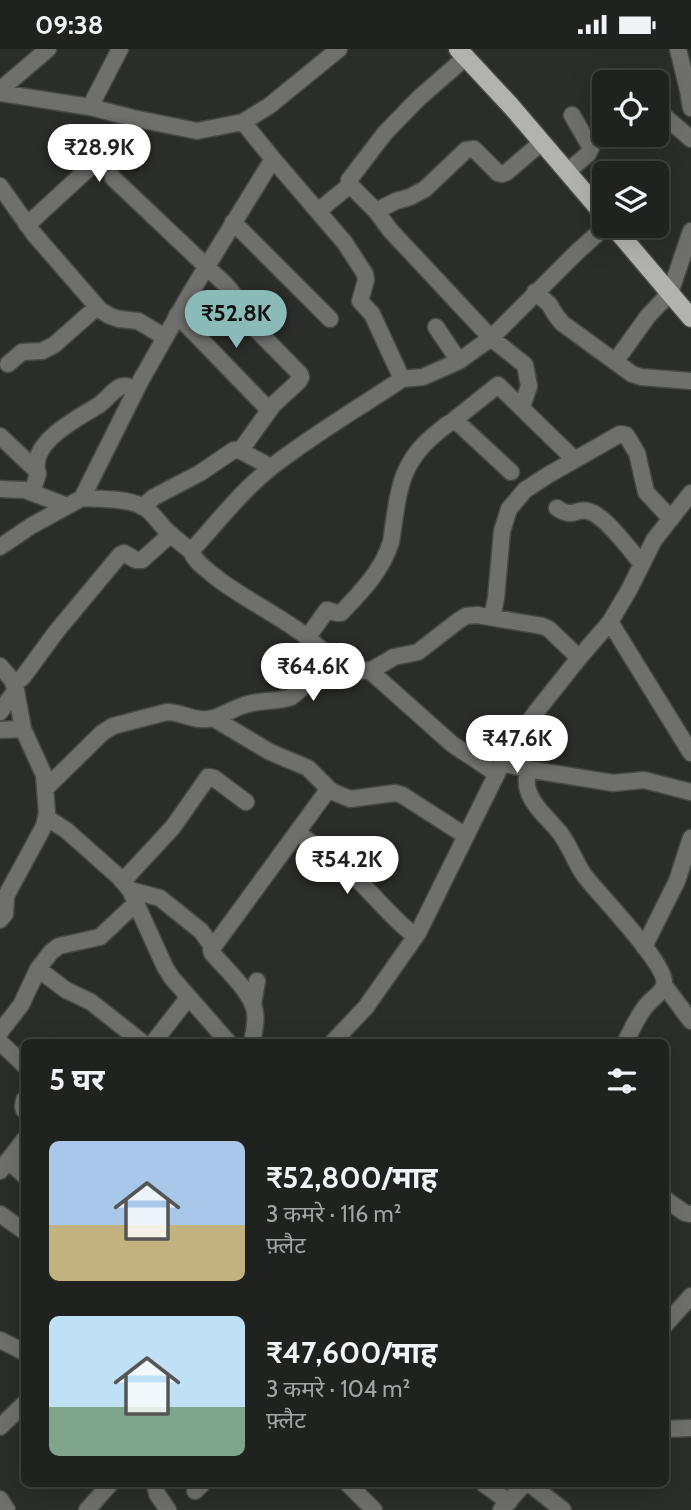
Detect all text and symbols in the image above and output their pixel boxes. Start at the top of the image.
text: 09:38 [35,9,103,41]
map controls [592,70,669,238]
button: locate [592,70,669,147]
pin: ₹28.9K [42,125,156,184]
text: ₹28.9K [64,133,134,161]
button: layers [592,161,669,238]
pin: ₹52.8K [179,291,293,350]
text: ₹52.8K [201,299,271,327]
pin: ₹64.6K [256,643,370,703]
text: ₹64.6K [277,652,349,680]
pin: ₹47.6K [460,715,574,775]
text: ₹47.6K [482,724,552,752]
pin: ₹54.2K [290,837,404,896]
text: ₹54.2K [312,845,382,873]
text: 5 घर [49,1061,105,1098]
icon: filters [603,1062,641,1100]
text: ₹52,800/माह [266,1159,438,1196]
icon: home [105,1169,189,1253]
text: 3 कमरे · 116 m² [266,1200,401,1228]
text: फ़्लैट [266,1231,306,1259]
text: ₹47,600/माह [266,1334,437,1371]
icon: home [105,1344,189,1428]
text: 3 कमरे · 104 m² [266,1375,410,1403]
text: फ़्लैट [266,1406,306,1434]

